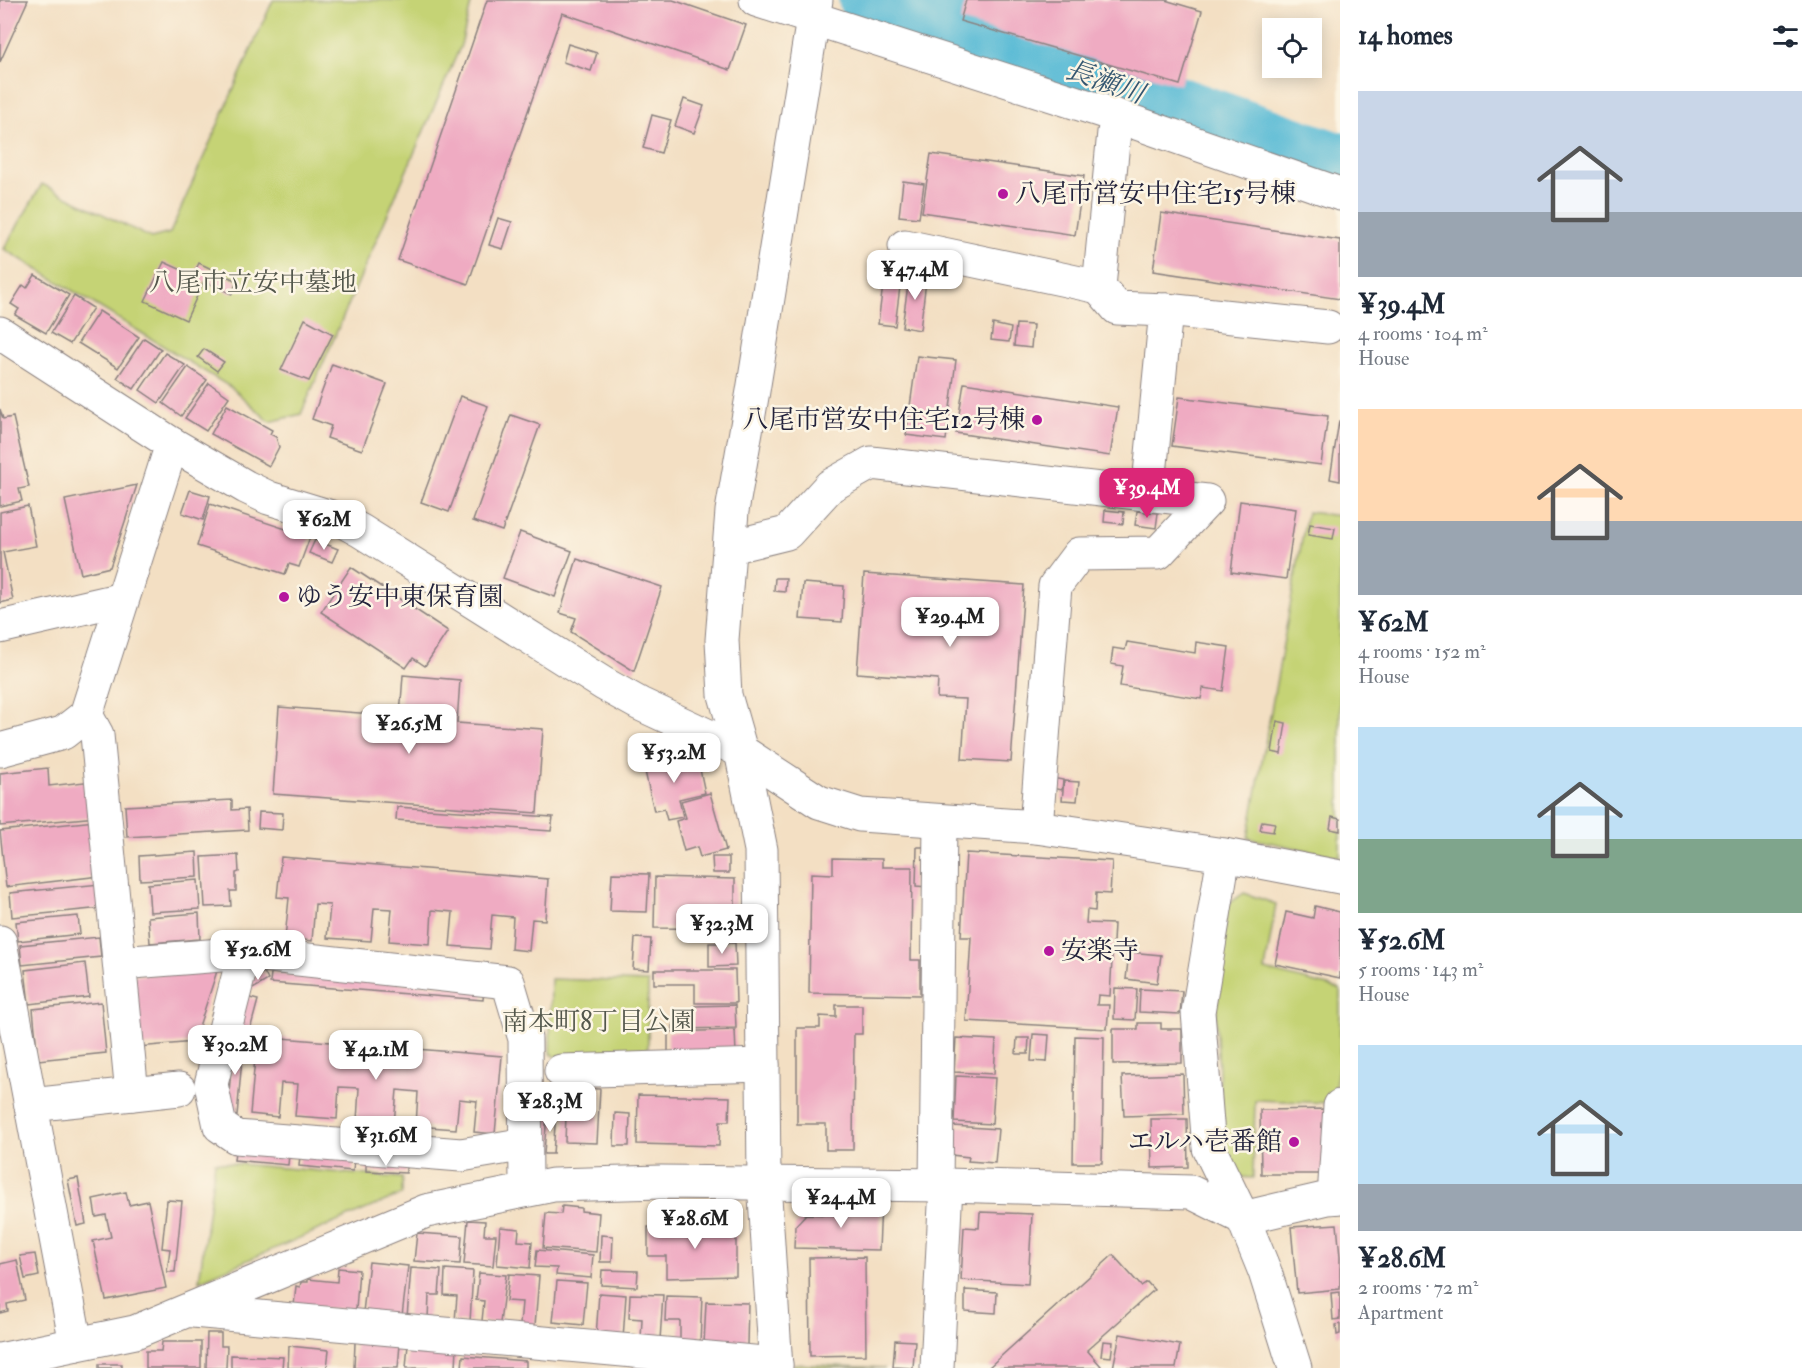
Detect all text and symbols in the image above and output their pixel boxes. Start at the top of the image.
map controls [1262,18,1322,78]
button: locate [1262,18,1322,78]
text: 14 homes [1358,20,1453,52]
icon: filters [1769,20,1802,53]
water label: 長瀬川 [1061,53,1152,112]
icon: home [1526,130,1634,238]
place label: 八尾市営安中住宅15号棟 [1015,178,1296,210]
marker: 八尾市営安中住宅15号棟 [996,187,1010,201]
pin: ¥47.4M [866,250,964,301]
text: ¥47.4M [881,257,949,282]
park label: 八尾市立安中墓地 [149,267,357,299]
text: ¥39.4M [1358,289,1445,321]
text: 4 rooms · 104 m² [1358,321,1488,346]
text: House [1358,346,1409,371]
place label: 八尾市営安中住宅12号棟 [743,404,1025,436]
marker: 八尾市営安中住宅12号棟 [1030,413,1044,427]
icon: home [1526,448,1634,556]
pin: ¥39.4M [1098,468,1196,519]
text: ¥39.4M [1113,475,1181,500]
pin: ¥62M [288,500,360,551]
text: ¥62M [297,507,351,532]
place label: ゆう安中東保育園 [296,581,504,613]
marker: ゆう安中東保育園 [277,590,291,604]
pin: ¥29.4M [901,597,999,648]
text: ¥29.4M [915,604,985,629]
text: ¥62M [1358,607,1429,639]
text: 4 rooms · 152 m² [1358,639,1486,664]
text: House [1358,664,1409,689]
pin: ¥26.5M [360,704,458,755]
text: ¥26.5M [376,711,442,736]
pin: ¥53.2M [625,733,723,784]
text: ¥53.2M [642,740,706,765]
icon: home [1526,766,1634,874]
pin: ¥32.3M [673,904,771,955]
text: ¥32.3M [690,911,754,936]
text: ¥52.6M [1358,925,1445,957]
pin: ¥52.6M [209,930,307,981]
place label: 安楽寺 [1061,935,1139,967]
text: ¥52.6M [224,937,292,962]
marker: 安楽寺 [1042,944,1056,958]
text: 5 rooms · 143 m² [1358,957,1483,982]
text: House [1358,982,1409,1007]
park label: 南本町8丁目公園 [502,1006,696,1038]
pin: ¥30.2M [186,1025,284,1076]
pin: ¥42.1M [327,1030,425,1081]
text: ¥30.2M [202,1032,268,1057]
text: ¥42.1M [343,1037,409,1062]
pin: ¥28.3M [501,1082,599,1133]
icon: home [1526,1084,1634,1192]
text: ¥28.3M [517,1089,583,1114]
pin: ¥31.6M [337,1116,435,1167]
text: ¥31.6M [354,1123,418,1148]
place label: エルハ壱番館 [1128,1126,1282,1158]
marker: エルハ壱番館 [1287,1135,1301,1149]
pin: ¥24.4M [792,1178,890,1229]
text: ¥24.4M [806,1185,876,1210]
pin: ¥28.6M [646,1199,744,1250]
text: ¥28.6M [661,1206,729,1231]
text: ¥28.6M [1358,1243,1446,1275]
text: 2 rooms · 72 m² [1358,1275,1478,1300]
text: Apartment [1358,1300,1443,1325]

